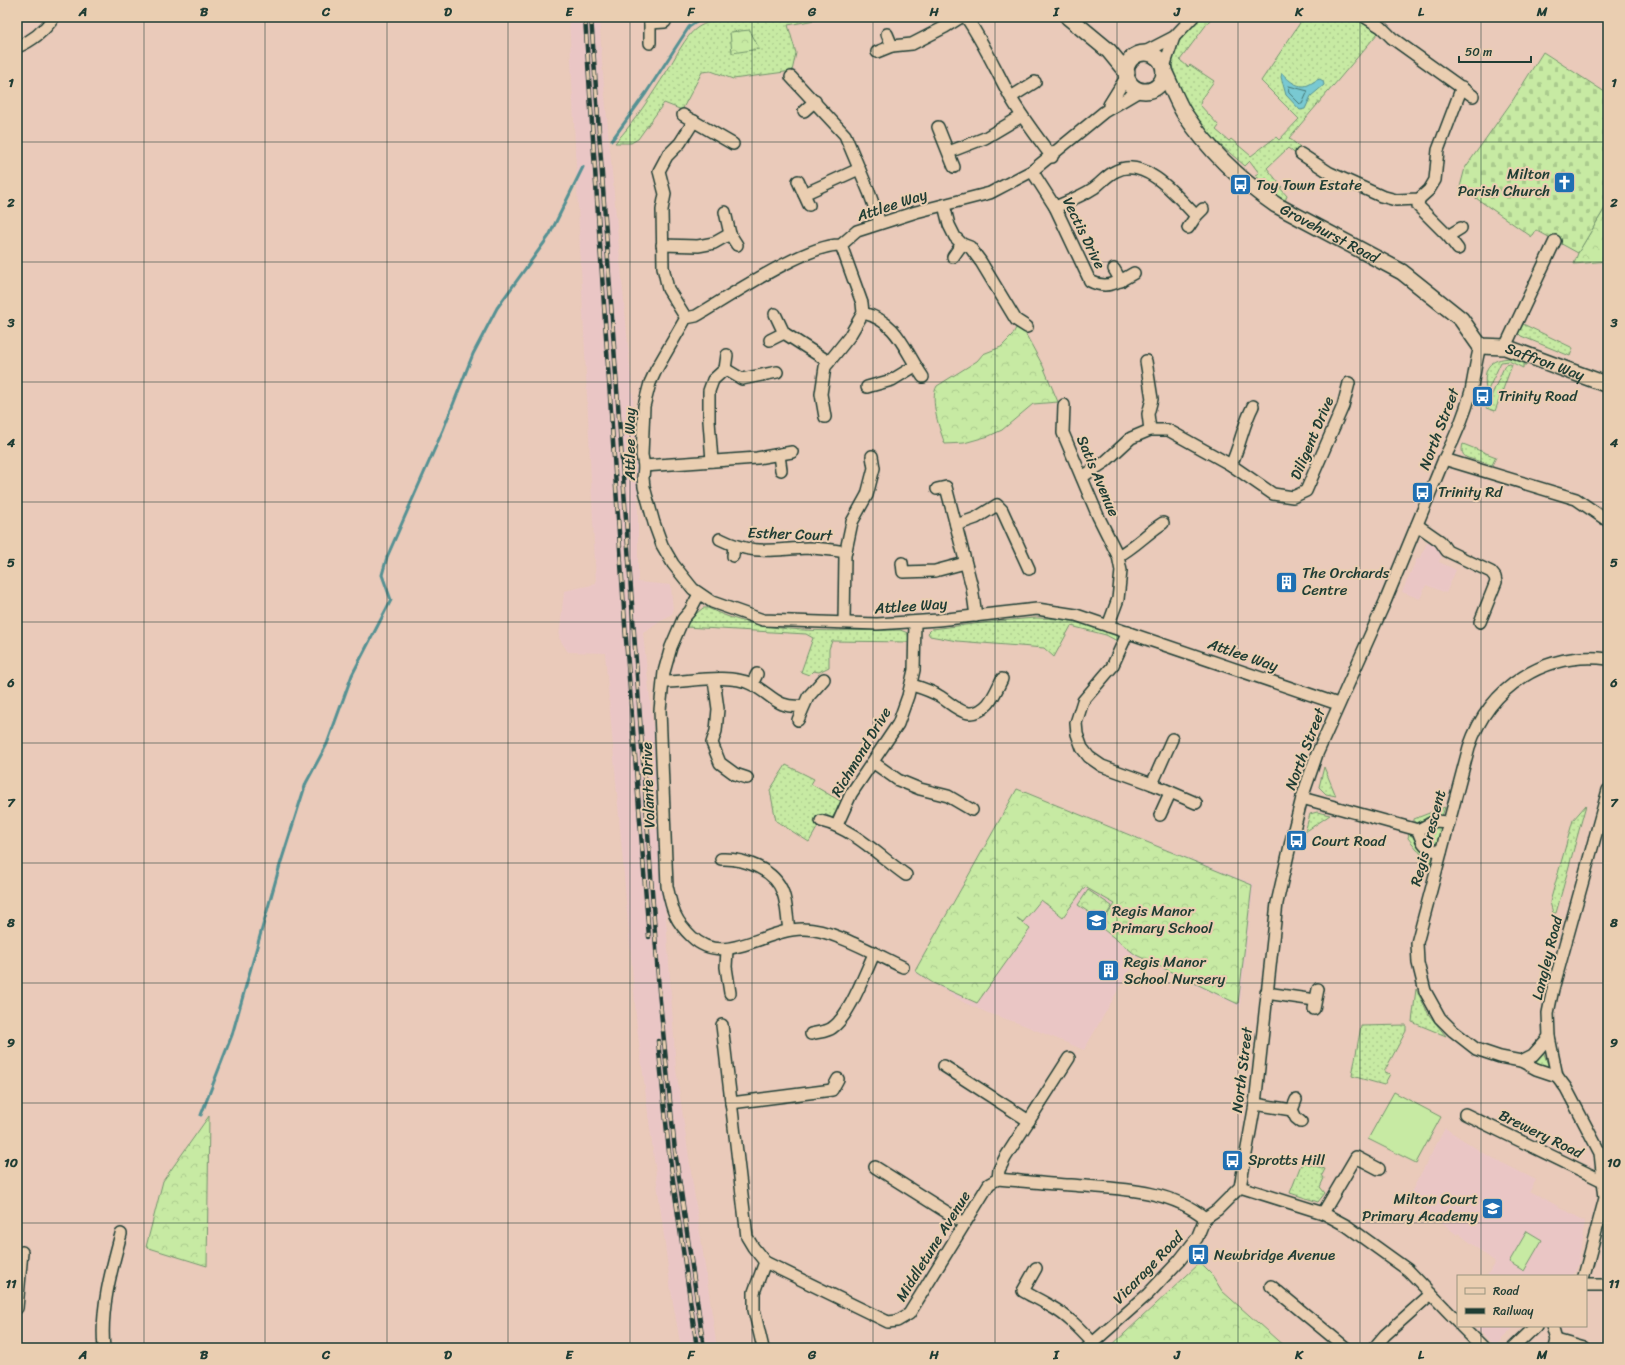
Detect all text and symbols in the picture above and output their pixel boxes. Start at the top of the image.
text: A [78,0,87,23]
text: B [200,0,209,23]
text: C [321,0,331,23]
text: D [444,0,452,23]
text: E [565,0,574,23]
text: F [686,0,695,23]
text: G [807,0,817,23]
text: H [928,0,939,23]
text: I [1052,0,1060,23]
text: J [1173,0,1181,23]
text: K [1294,0,1304,23]
text: L [1418,0,1425,23]
text: M [1536,0,1548,23]
scale bar [1459,38,1531,64]
text: 50 m [1465,41,1492,63]
text: 1 [8,71,14,94]
text: 1 [1611,71,1617,94]
place label: Milton Parish Church [1458,161,1550,204]
church icon: Milton Parish Church [1552,170,1578,196]
bus stop icon: Toy Town Estate [1227,172,1253,198]
place label: Toy Town Estate [1256,172,1362,198]
street label: Attlee Way [852,181,931,229]
text: 2 [6,191,15,214]
text: 2 [1609,191,1618,214]
street label: Vectis Drive [1055,192,1113,274]
street label: Grovehurst Road [1275,196,1385,271]
text: 3 [6,311,15,334]
text: 3 [1609,311,1618,334]
street label: Saffron Way [1501,335,1588,388]
street label: North Street [1411,383,1467,474]
bus stop icon: Trinity Road [1469,383,1495,409]
place label: Trinity Road [1498,383,1578,409]
street label: Diligent Drive [1283,392,1341,484]
street label: Attlee Way [617,407,643,481]
text: 4 [6,431,16,454]
street label: Satis Avenue [1069,431,1127,521]
text: 4 [1609,431,1619,454]
bus stop icon: Trinity Rd [1409,479,1435,505]
place label: Trinity Rd [1438,479,1503,505]
street label: Esther Court [747,520,834,549]
text: 5 [7,551,15,574]
text: 5 [1610,551,1618,574]
place label: The Orchards Centre [1302,560,1390,603]
building icon: The Orchards Centre [1274,569,1300,595]
street label: Attlee Way [873,590,948,622]
street label: Attlee Way [1203,631,1282,679]
text: 6 [6,671,15,694]
text: 6 [1609,671,1618,694]
street label: Richmond Drive [824,702,898,802]
street label: North Street [1277,703,1333,794]
street label: Volante Drive [633,741,662,829]
street label: Regis Crescent [1403,786,1453,889]
text: 7 [7,791,16,814]
text: 7 [1610,791,1619,814]
bus stop icon: Court Road [1283,828,1309,854]
place label: Court Road [1312,828,1387,854]
place label: Regis Manor Primary School [1112,898,1213,941]
school or university icon: Regis Manor Primary School [1083,907,1109,933]
text: 8 [6,911,15,934]
text: 8 [1609,911,1618,934]
street label: Langley Road [1524,912,1570,1003]
place label: Regis Manor School Nursery [1124,949,1226,992]
building icon: Regis Manor School Nursery [1096,958,1122,984]
street label: North Street [1224,1025,1260,1114]
text: 9 [7,1031,15,1054]
text: 9 [1610,1031,1618,1054]
street label: Brewery Road [1494,1102,1589,1166]
bus stop icon: Sprotts Hill [1219,1147,1245,1173]
place label: Sprotts Hill [1248,1147,1326,1173]
text: 10 [4,1151,18,1174]
text: 10 [1607,1151,1621,1174]
street label: Middletune Avenue [888,1185,978,1307]
place label: Milton Court Primary Academy [1362,1186,1478,1229]
school or university icon: Milton Court Primary Academy [1480,1195,1506,1221]
street label: Vicarage Road [1106,1225,1190,1311]
bus stop icon: Newbridge Avenue [1185,1242,1211,1268]
place label: Newbridge Avenue [1214,1242,1335,1268]
text: 11 [5,1272,17,1295]
text: 11 [1608,1272,1620,1295]
legend [1457,1275,1587,1327]
text: Road [1493,1280,1520,1302]
text: Railway [1493,1300,1534,1322]
text: A [78,1343,87,1365]
text: B [200,1343,209,1365]
text: C [321,1343,331,1365]
text: D [444,1343,452,1365]
text: E [565,1343,574,1365]
text: F [686,1343,695,1365]
text: G [807,1343,817,1365]
text: H [928,1343,939,1365]
text: I [1052,1343,1060,1365]
text: J [1173,1343,1181,1365]
text: K [1294,1343,1304,1365]
text: L [1418,1343,1425,1365]
text: M [1536,1343,1548,1365]

